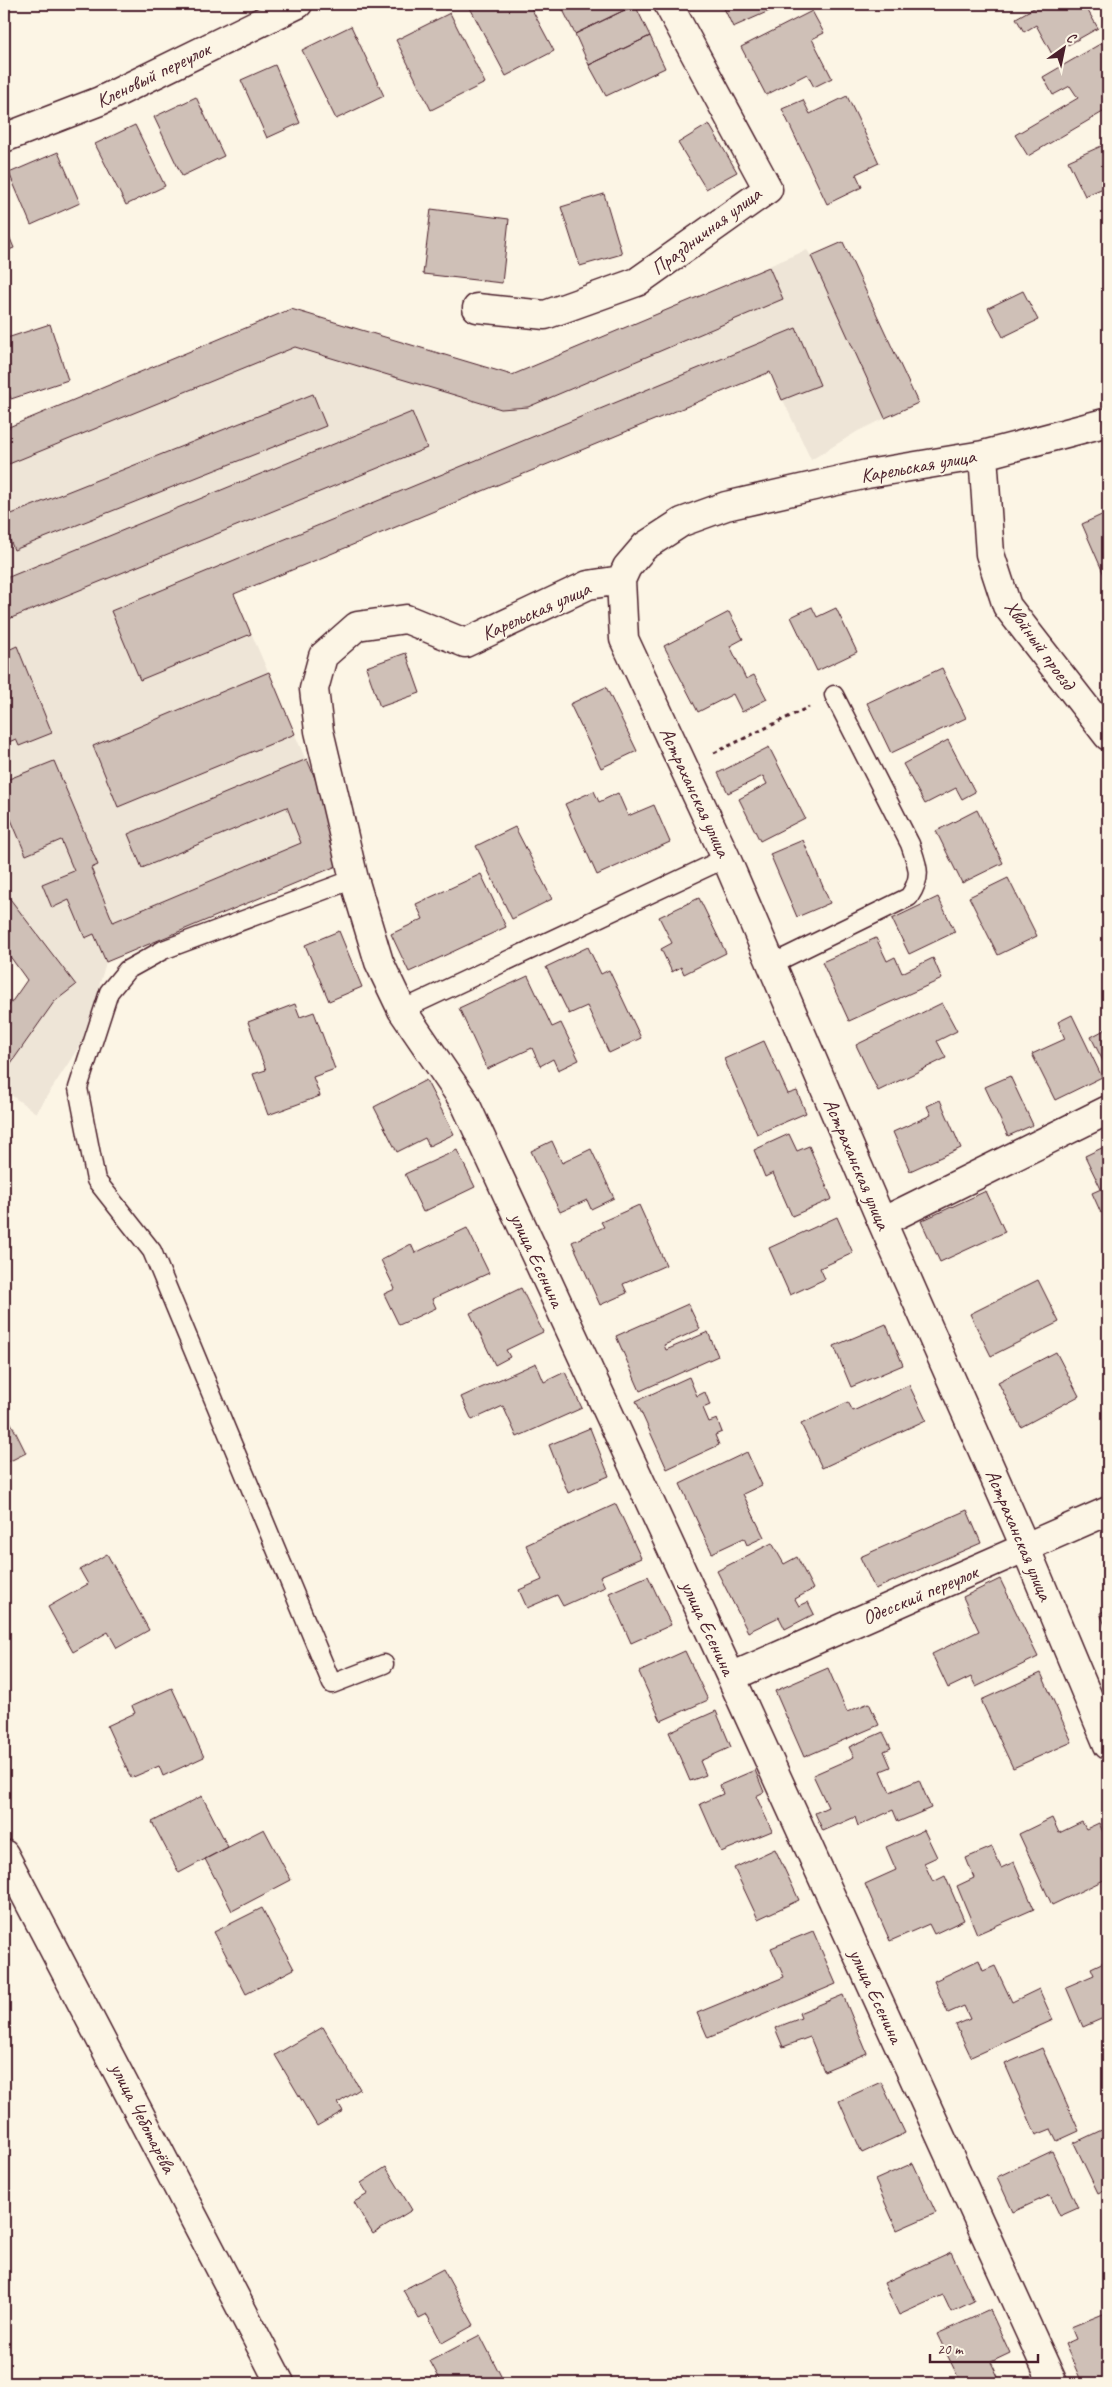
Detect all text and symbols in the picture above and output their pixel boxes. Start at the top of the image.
north arrow [1040,22,1090,72]
text: С [1063,29,1080,48]
street label: Кленовый переулок [92,36,216,113]
street label: Праздничная улица [646,181,767,281]
street label: Карельская улица [859,443,979,488]
street label: Карельская улица [478,575,595,646]
street label: Хвойный проезд [999,595,1082,696]
street label: Астраханская улица [654,723,737,862]
street label: Астраханская улица [818,1095,896,1235]
street label: улица Есенина [504,1208,571,1313]
street label: Астраханская улица [980,1466,1058,1606]
street label: Одесский переулок [859,1559,983,1631]
street label: улица Есенина [675,1576,742,1681]
street label: улица Есенина [843,1944,910,2049]
street label: улица Чеботарёва [104,2058,182,2178]
scale bar [930,2332,1037,2364]
text: 20 m [937,2340,964,2359]

